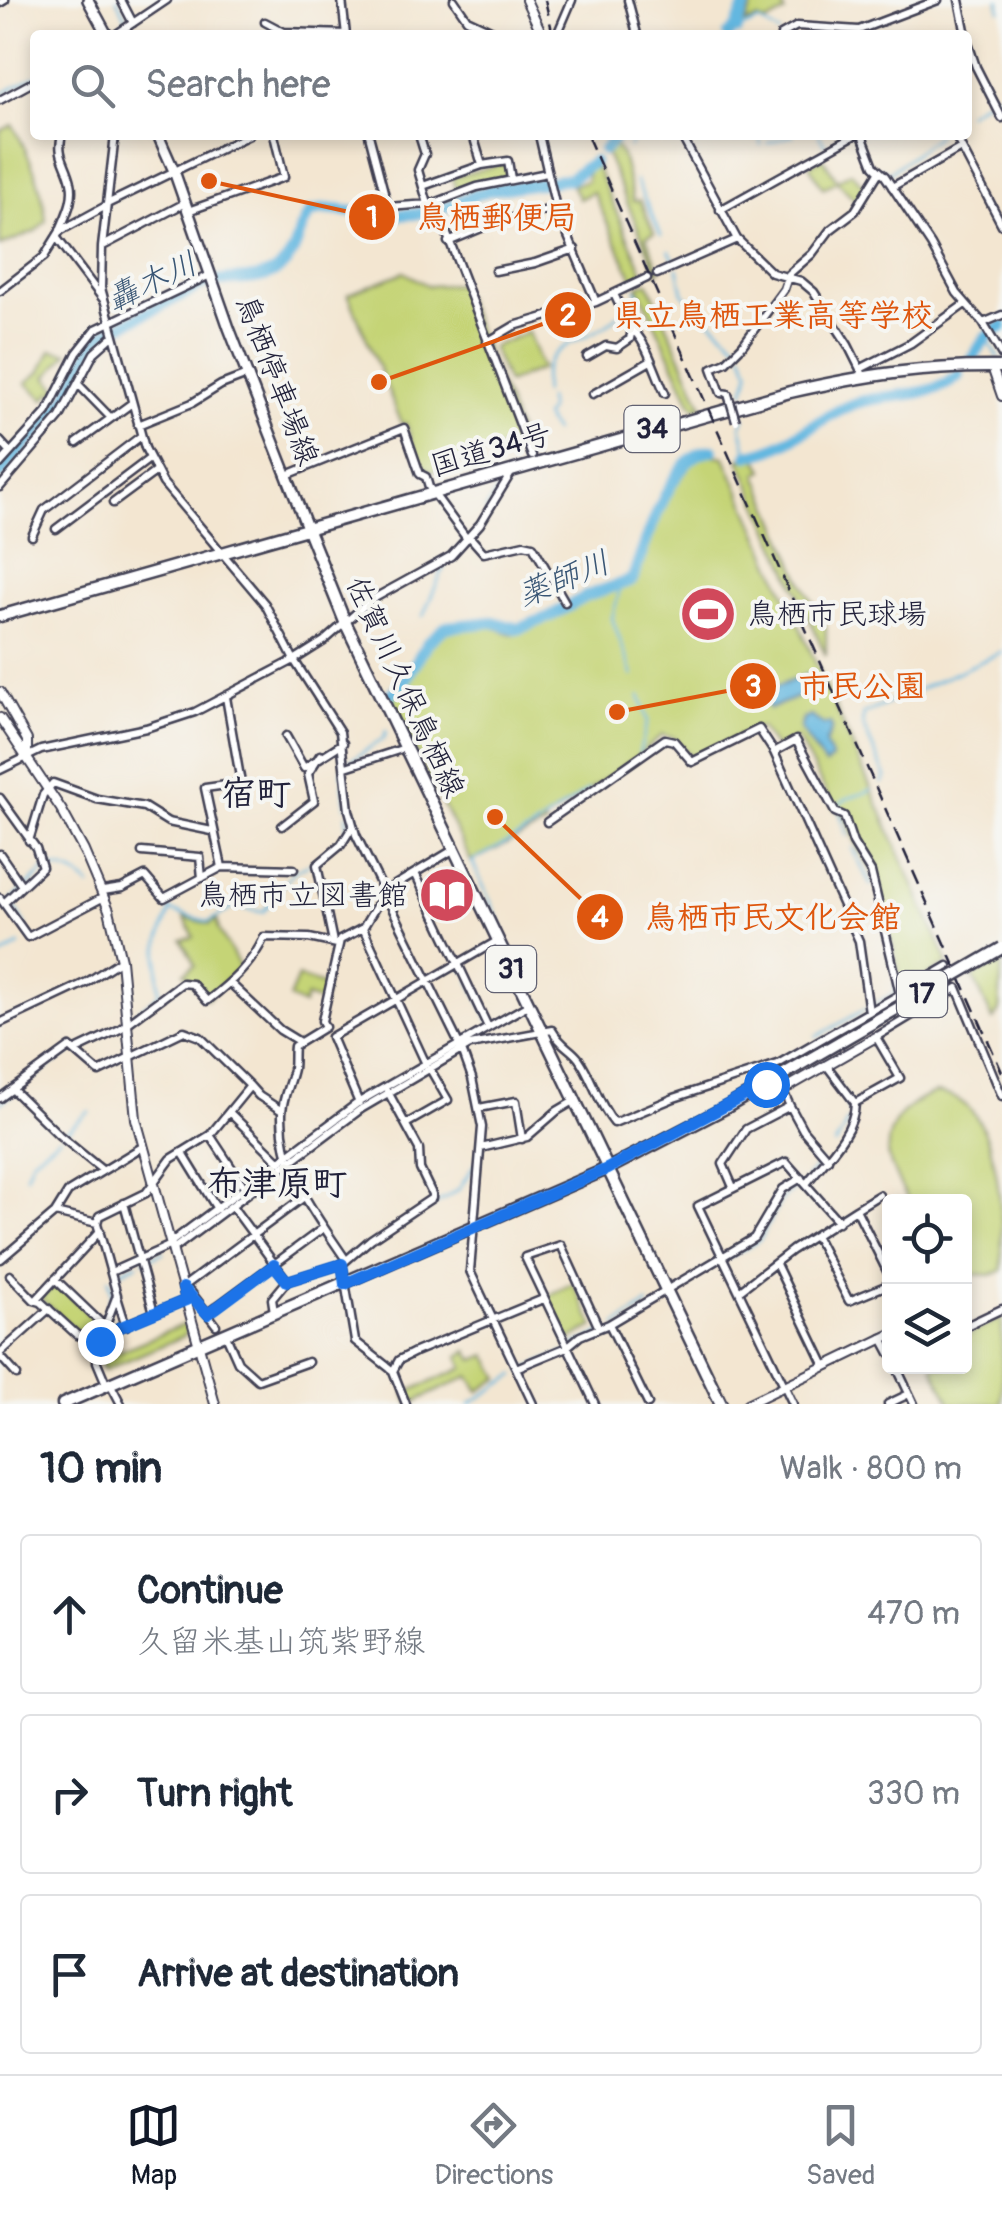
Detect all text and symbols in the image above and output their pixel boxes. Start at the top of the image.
search box [30,30,972,140]
icon: search [65,58,120,113]
text: Search here [145,61,331,109]
callout: 鳥栖郵便局 [347,186,597,248]
text: 鳥栖郵便局 [417,198,577,238]
text: 1 [366,199,378,236]
water label: 轟木川 [100,244,204,320]
callout: 県立鳥栖工業高等学校 [543,284,953,346]
street label: 鳥栖停車場線 [227,289,327,471]
text: 県立鳥栖工業高等学校 [613,296,933,336]
text: 2 [560,297,576,334]
road number: 34 [624,406,680,452]
street label: 国道34号 [426,415,556,485]
water label: 薬師川 [512,542,616,616]
street label: 佐賀川久保鳥栖線 [338,570,472,804]
sports icon: 鳥栖市民球場 [678,584,738,644]
place label: 鳥栖市民球場 [747,596,927,633]
callout: 市民公園 [728,655,946,717]
text: 市民公園 [798,667,926,707]
text: 3 [745,668,761,705]
district label: 宿町 [221,772,291,816]
library icon: 鳥栖市立図書館 [417,865,477,925]
place label: 鳥栖市立図書館 [198,877,408,914]
callout: 鳥栖市民文化会館 [575,886,921,948]
text: 鳥栖市民文化会館 [645,898,901,938]
text: 4 [591,899,609,936]
road number: 31 [486,946,536,992]
road number: 17 [897,971,947,1017]
route start [744,1062,790,1108]
district label: 布津原町 [207,1162,347,1206]
map controls [882,1194,972,1374]
button: locate [882,1194,972,1284]
button: layers [882,1284,972,1374]
route end [78,1319,124,1365]
text: 10 min [40,1443,162,1495]
text: Walk · 800 m [779,1449,962,1489]
text: Continue [137,1567,283,1615]
icon: ahead [42,1587,97,1642]
text: 470 m [867,1594,960,1634]
text: 久留米基山筑紫野線 [137,1622,425,1662]
icon: right [42,1767,97,1822]
text: Turn right [137,1770,292,1818]
text: 330 m [867,1774,960,1814]
icon: arrive [42,1947,97,2002]
text: Arrive at destination [137,1950,459,1998]
tab: Map [126,2098,181,2193]
tab: Directions [434,2098,553,2193]
tab: Saved [806,2098,876,2193]

